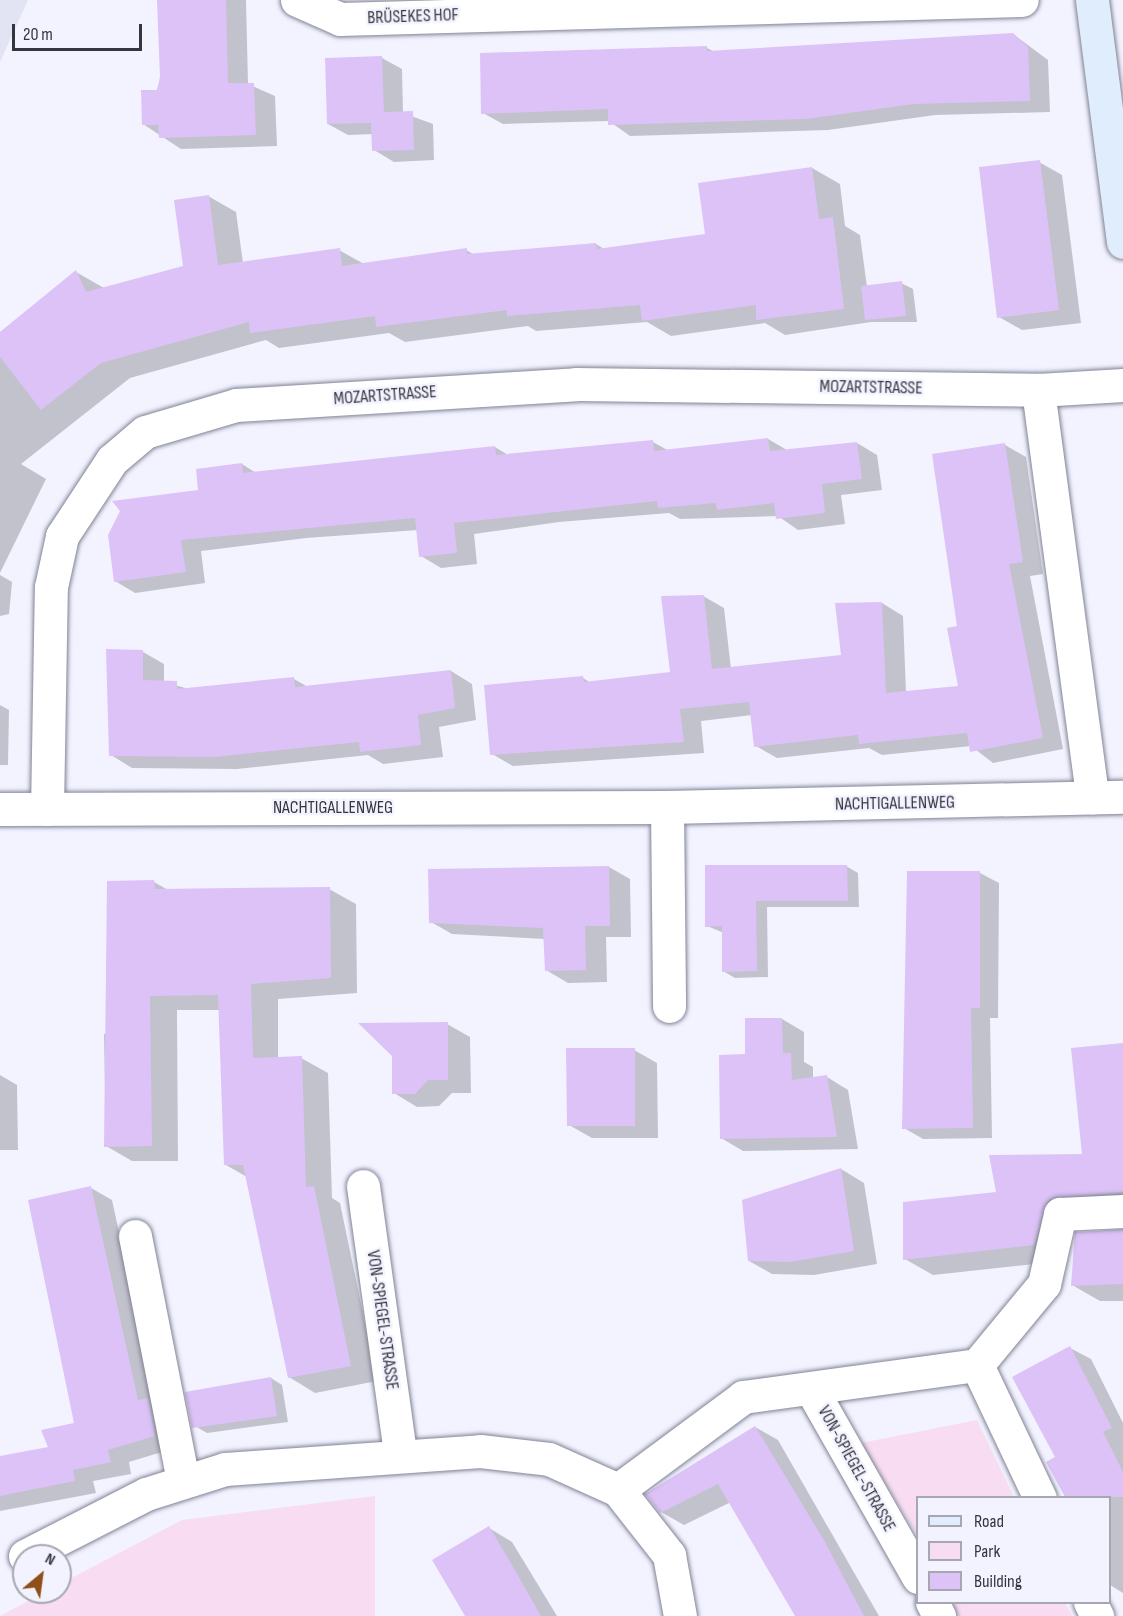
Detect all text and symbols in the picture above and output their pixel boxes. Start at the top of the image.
street label: BRÜSEKES HOF [367,5,459,29]
scale bar [15,12,146,50]
text: 20 m [23,24,53,45]
street label: MOZARTSTRASSE [819,376,923,400]
street label: MOZARTSTRASSE [333,382,437,410]
street label: NACHTIGALLENWEG [835,792,955,816]
street label: NACHTIGALLENWEG [273,797,393,819]
street label: VON-SPIEGEL-STRASSE [362,1249,402,1391]
street label: VON-SPIEGEL-STRASSE [812,1402,900,1536]
legend [916,1496,1111,1604]
text: Road [974,1511,1004,1532]
text: Park [974,1541,1000,1562]
north arrow [12,1544,72,1604]
text: N [42,1549,58,1570]
text: Building [974,1571,1022,1592]

